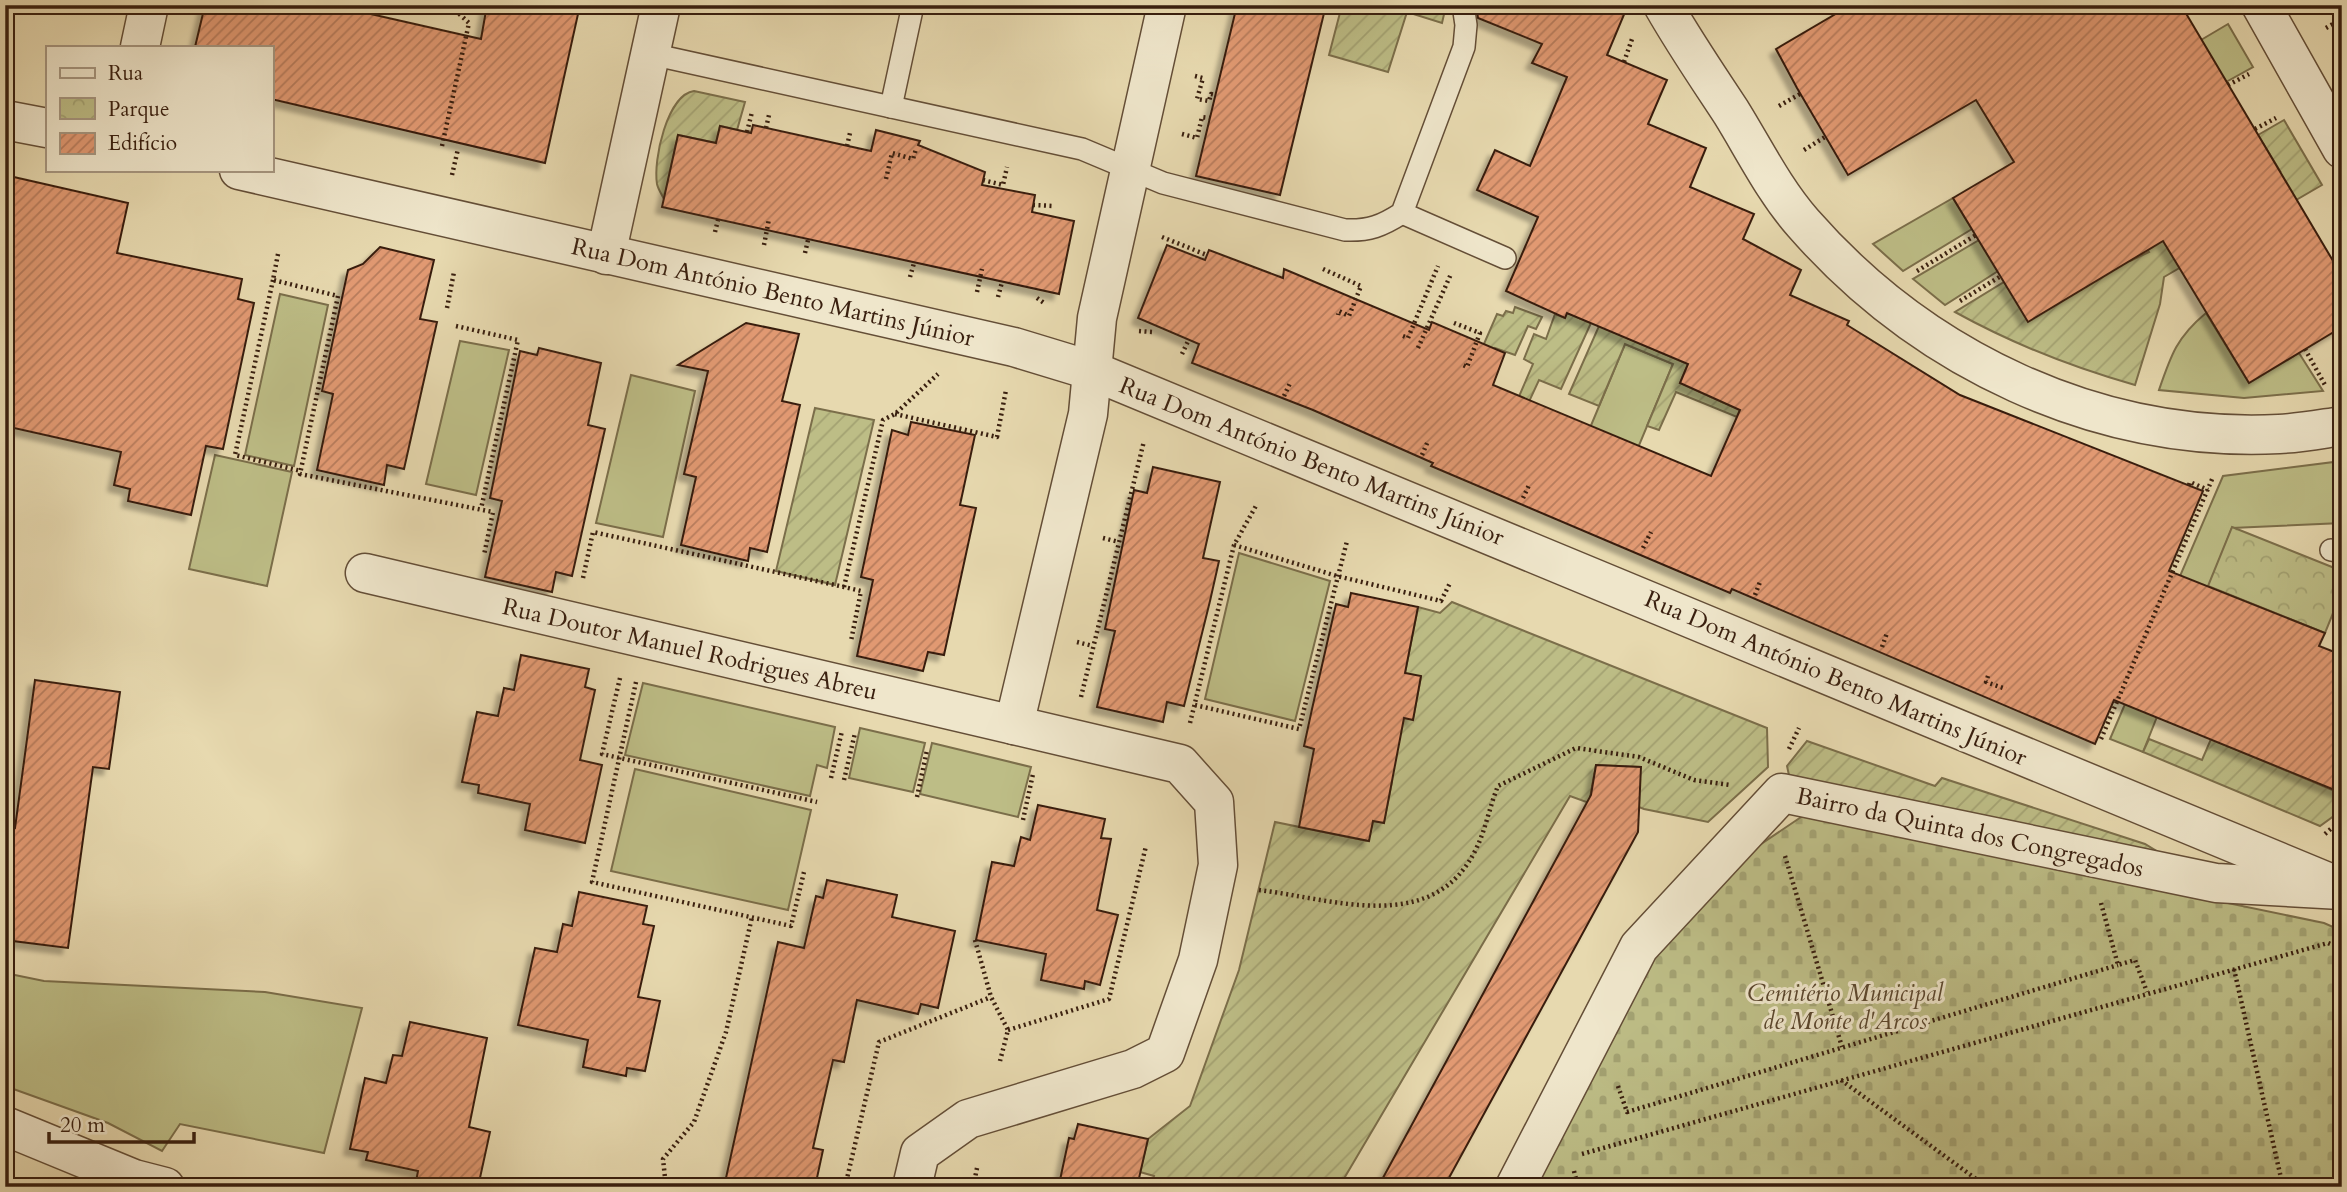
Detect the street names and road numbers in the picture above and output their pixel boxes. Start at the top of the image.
street label: Rua Dom António Bento Martins Júnior [568,230,978,355]
street label: Rua Dom António Bento Martins Júnior [1114,369,1509,554]
street label: Rua Dom António Bento Martins Júnior [1640,583,2032,774]
street label: Rua Doutor Manuel Rodrigues Abreu [499,590,881,709]
street label: Bairro da Quinta dos Congregados [1793,779,2147,885]

